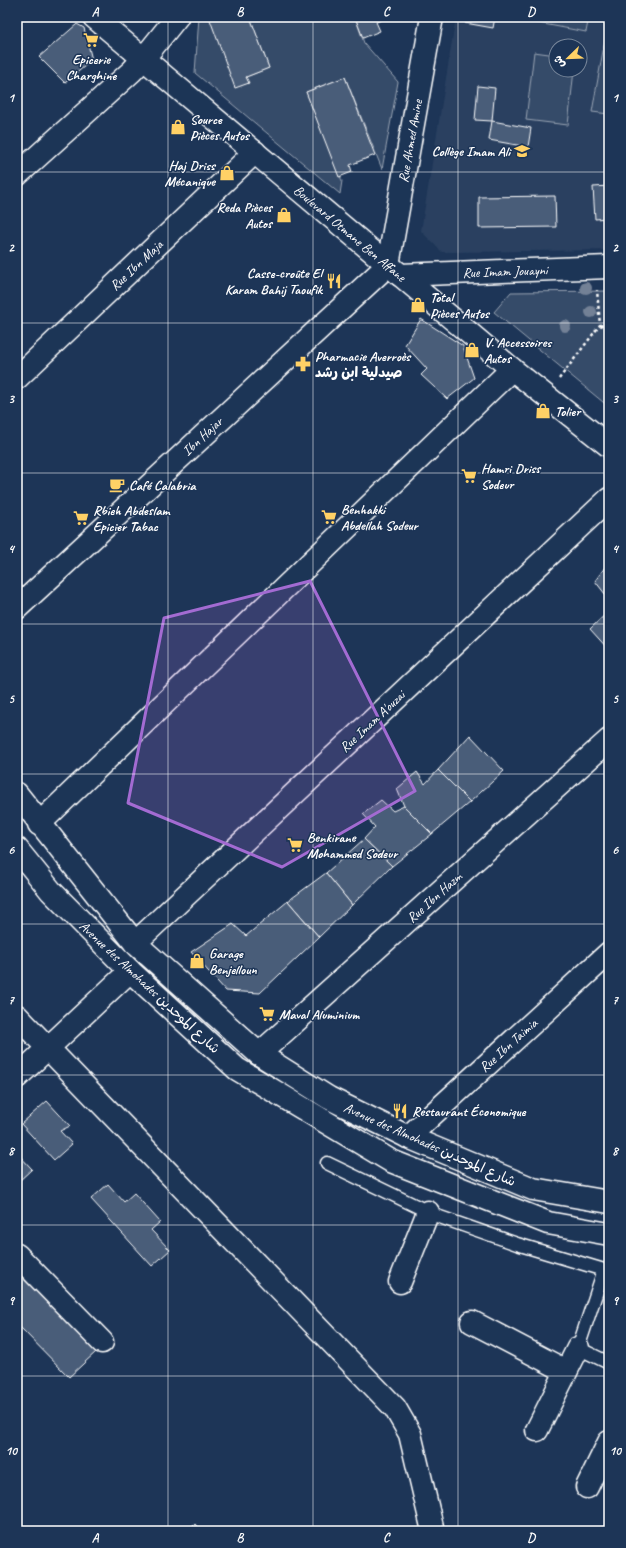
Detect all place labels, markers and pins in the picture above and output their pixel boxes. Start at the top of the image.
supermarket icon: Epicerie Charghine [82,31,100,49]
place label: Epicerie Charghine [66,51,117,84]
place label: Source Pièces Autos [190,111,251,144]
shop icon: Source Pièces Autos [169,118,187,136]
school or university icon: Collège Imam Ali [513,142,531,160]
place label: Collège Imam Ali [432,143,512,160]
place label: Haj Driss Mécanique [165,157,217,190]
shop icon: Haj Driss Mécanique [218,164,236,182]
place label: Reda Pièces Autos [217,199,274,232]
shop icon: Reda Pièces Autos [275,206,293,224]
place label: Casse-croûte El Karam Bahij Taoufik [225,265,325,298]
restaurant icon: Casse-croûte El Karam Bahij Taoufik [325,272,343,290]
place label: Total Pièces Autos [430,289,491,322]
shop icon: Total Pièces Autos [409,296,427,314]
place label: V. Accessoires Autos [484,334,553,367]
shop icon: V. Accessoires Autos [463,341,481,359]
place label: Pharmacie Averroès صيدلية ابن رشد [315,348,412,381]
pharmacy icon: Pharmacie Averroès صيدلية ابن رشد [294,355,312,373]
shop icon: Tolier [534,402,552,420]
place label: Tolier [555,403,582,420]
place label: Hamri Driss Sodeur [481,460,542,493]
supermarket icon: Hamri Driss Sodeur [460,467,478,485]
cafe icon: Café Calabria [108,476,126,494]
place label: Café Calabria [129,477,197,494]
place label: Benhakki Abdellah Sodeur [341,501,420,534]
place label: Rbieh Abdeslam Epicier Tabac [93,502,171,535]
supermarket icon: Benhakki Abdellah Sodeur [320,508,338,526]
supermarket icon: Rbieh Abdeslam Epicier Tabac [72,509,90,527]
place label: Benkirane Mohammed Sodeur [307,829,399,862]
supermarket icon: Benkirane Mohammed Sodeur [286,836,304,854]
place label: Garage Benjelloun [209,945,257,978]
shop icon: Garage Benjelloun [188,952,206,970]
supermarket icon: Maval Aluminium [258,1005,276,1023]
place label: Maval Aluminium [279,1006,360,1023]
restaurant icon: Restaurant Économique [391,1102,409,1120]
place label: Restaurant Économique [412,1103,527,1120]

